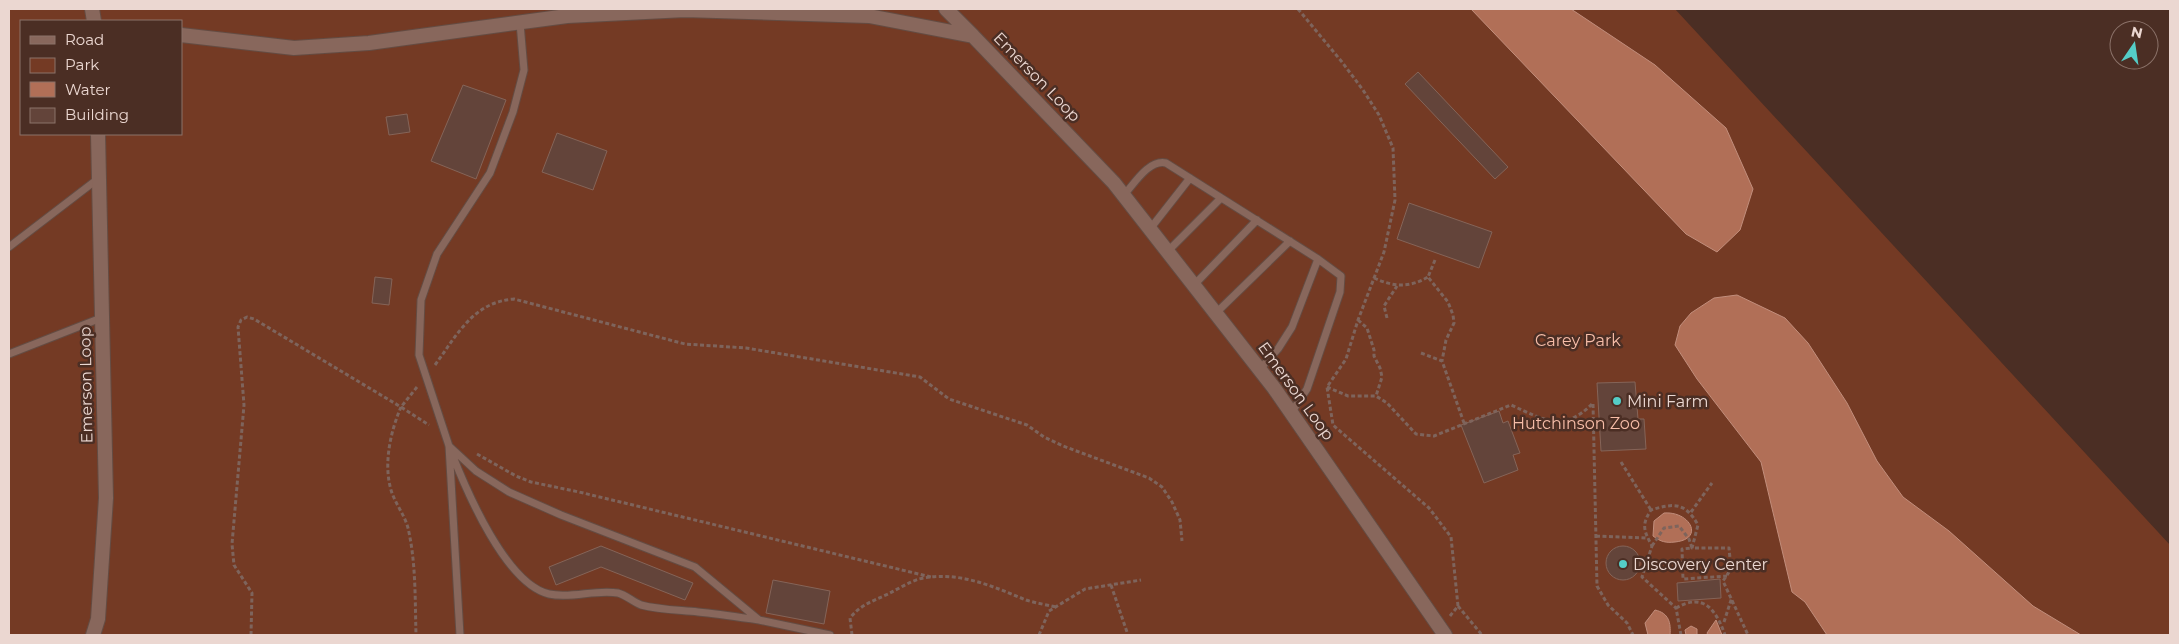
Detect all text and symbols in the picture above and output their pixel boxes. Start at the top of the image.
legend [20,20,182,135]
north arrow [2109,20,2159,70]
text: N [2129,22,2144,42]
street label: Emerson Loop [990,28,1084,126]
text: Road [65,30,104,49]
text: Park [65,55,99,74]
text: Water [65,80,111,99]
text: Building [65,105,129,124]
street label: Emerson Loop [75,326,97,444]
park label: Carey Park [1535,331,1621,350]
street label: Emerson Loop [1254,338,1338,444]
place label: Mini Farm [1627,392,1708,411]
marker: Mini Farm [1611,395,1623,407]
park label: Hutchinson Zoo [1512,414,1640,433]
place label: Discovery Center [1633,555,1768,574]
marker: Discovery Center [1617,558,1629,570]

